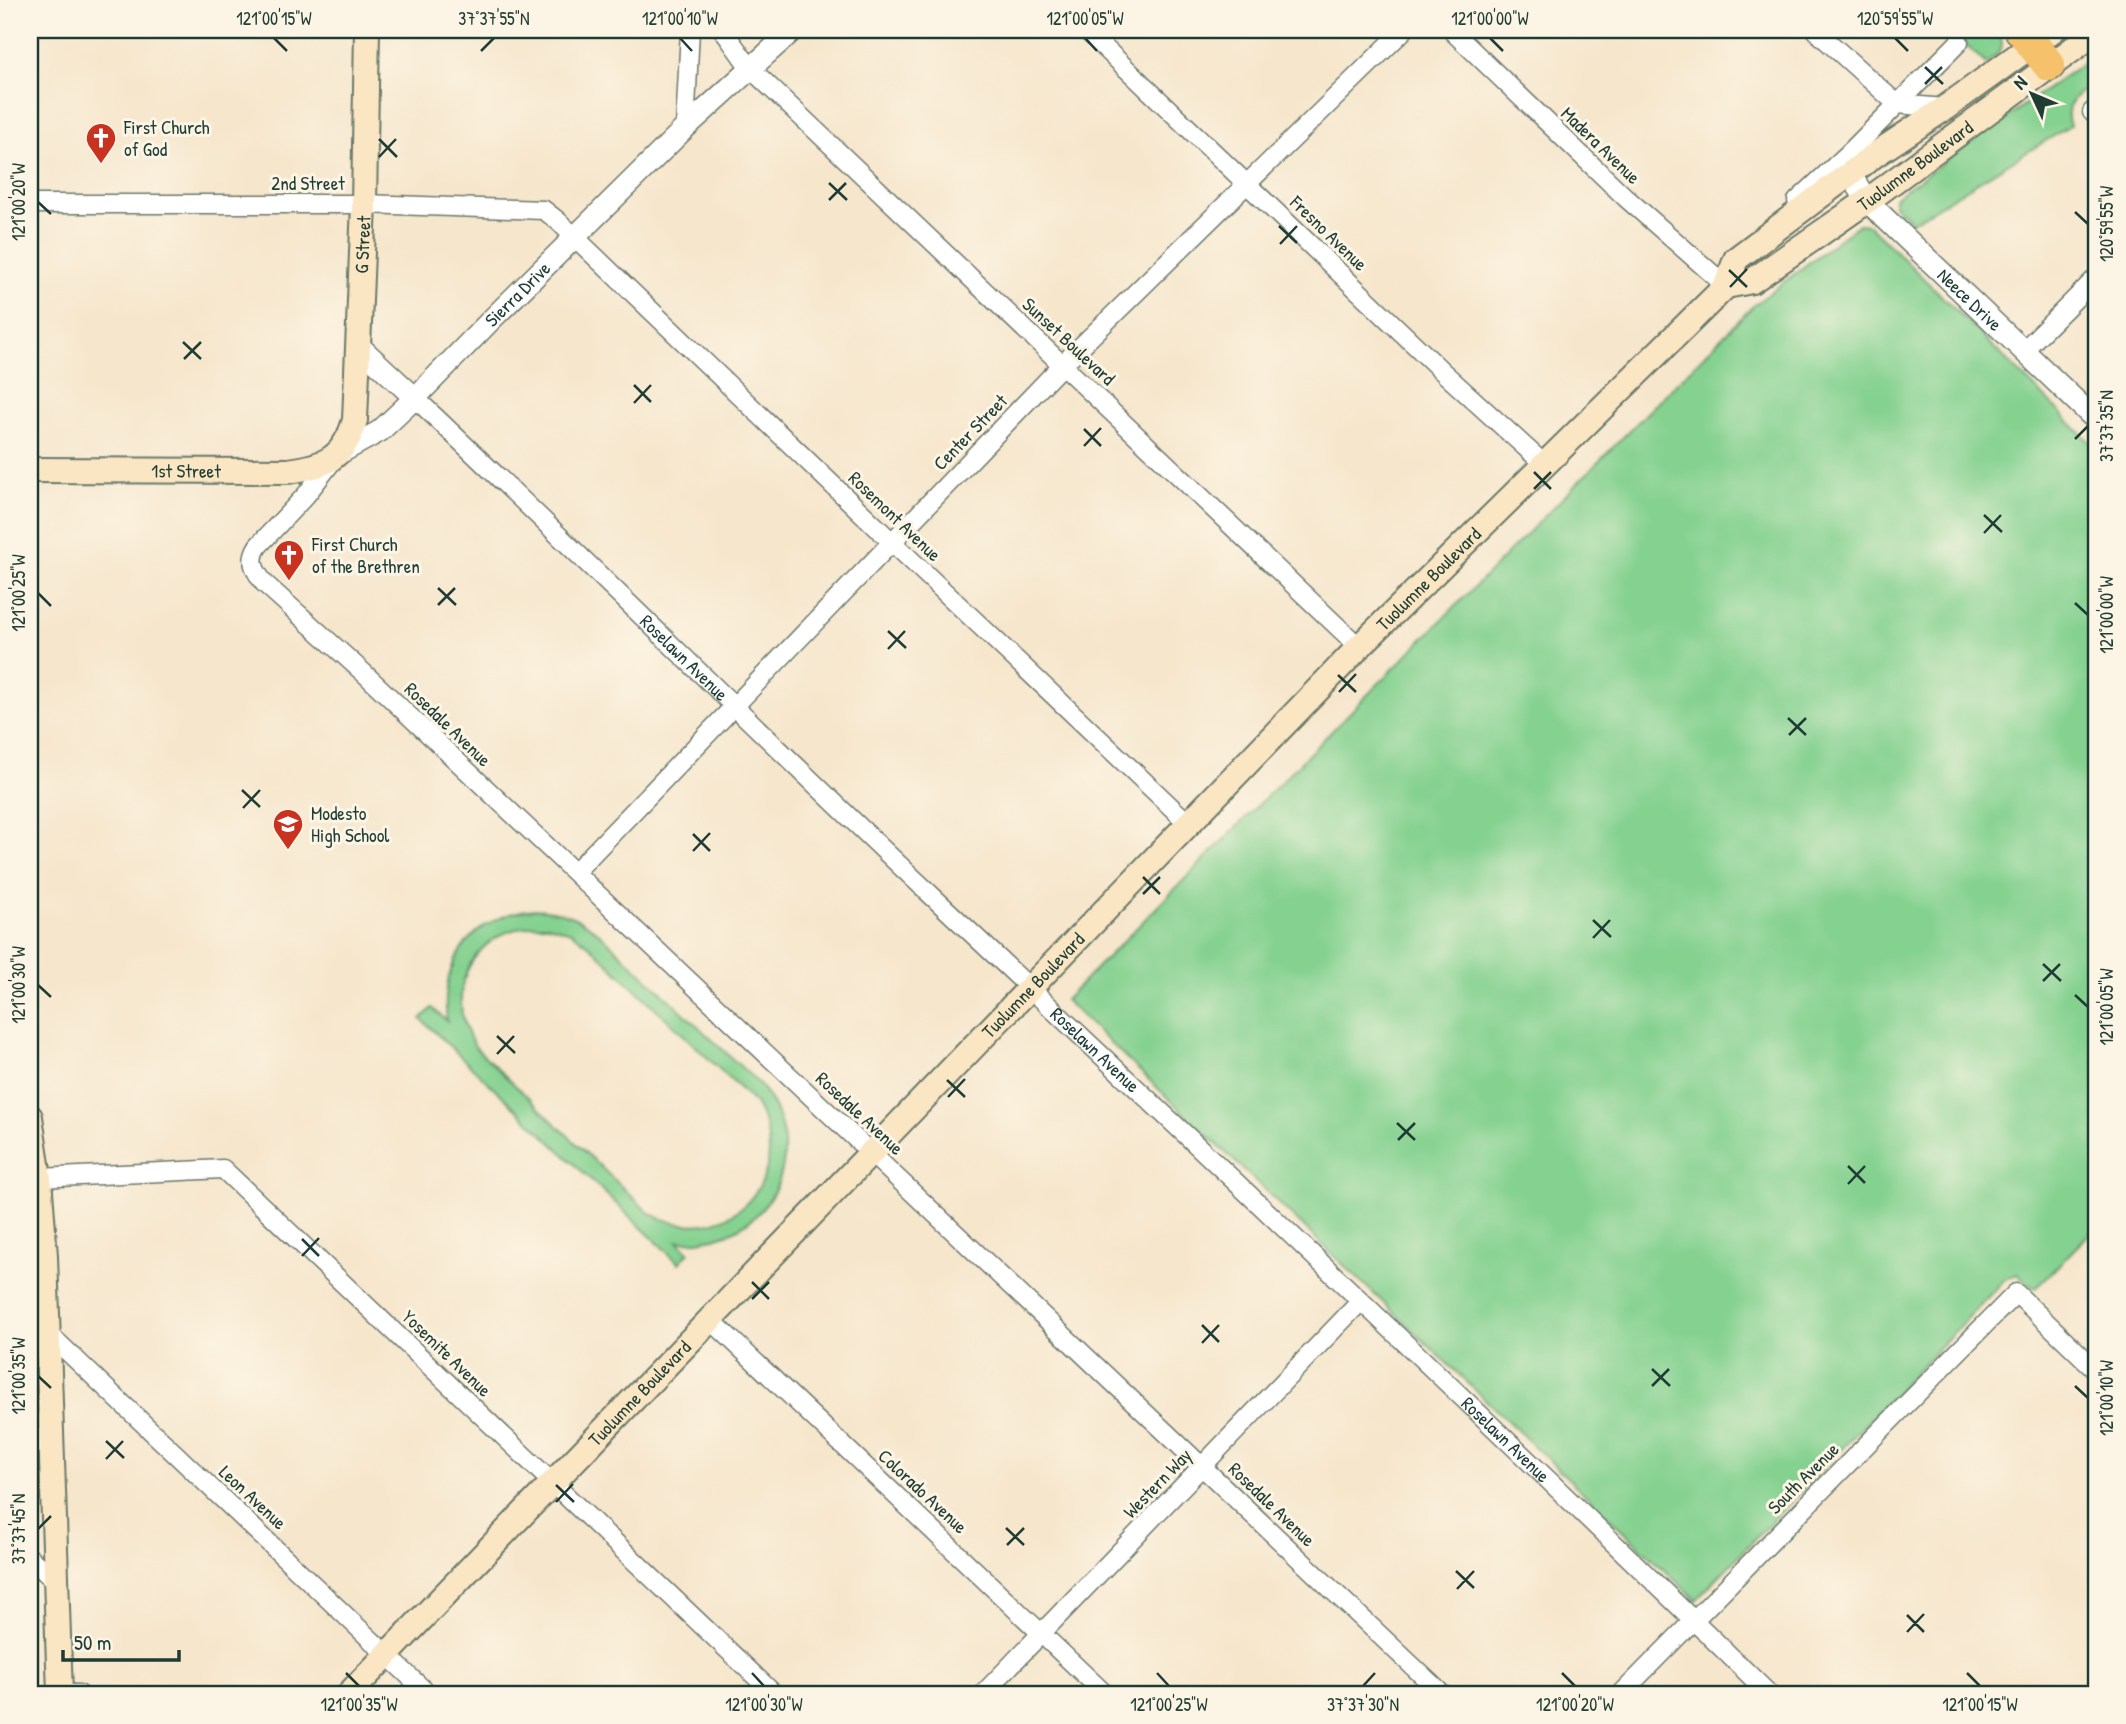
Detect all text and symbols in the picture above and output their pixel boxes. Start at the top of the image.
text: 121°00'15"W [236,6,312,31]
text: 37°37'55"N [458,6,530,31]
text: 121°00'10"W [642,6,718,31]
text: 121°00'05"W [1047,6,1123,31]
text: 121°00'00"W [1451,6,1529,31]
text: 120°59'55"W [1857,6,1933,31]
north arrow [1996,60,2066,130]
text: N [2007,70,2033,95]
street label: Madera Avenue [1556,101,1647,190]
place label: First Church of God [123,114,210,162]
street label: Tuolumne Boulevard [1852,114,1978,217]
church icon: First Church of God [84,121,118,165]
text: 121°00'20"W [6,163,31,241]
street label: 2nd Street [271,170,345,196]
text: 120°59'55"W [2094,186,2119,262]
street label: Fresno Avenue [1284,189,1374,277]
street label: G Street [348,215,377,274]
street label: Sierra Drive [479,255,556,332]
street label: Neece Drive [1932,262,2008,337]
street label: Sunset Boulevard [1017,291,1121,391]
street label: Center Street [927,388,1013,476]
text: 37°37'35"N [2094,390,2119,462]
street label: 1st Street [151,457,221,484]
street label: Rosemont Avenue [843,465,947,567]
street label: Tuolumne Boulevard [1370,521,1487,636]
place label: First Church of the Brethren [311,531,420,579]
church icon: First Church of the Brethren [272,538,306,582]
text: 121°00'25"W [6,554,31,632]
text: 121°00'00"W [2094,576,2119,654]
street label: Roselawn Avenue [635,609,734,707]
street label: Rosedale Avenue [399,676,497,772]
place label: Modesto High School [311,800,390,848]
school or university icon: Modesto High School [271,807,305,851]
street label: Tuolumne Boulevard [976,926,1090,1044]
text: 121°00'30"W [6,946,31,1024]
text: 121°00'05"W [2094,969,2119,1045]
street label: Roselawn Avenue [1045,1001,1146,1098]
street label: Rosedale Avenue [810,1066,910,1161]
street label: Yosemite Avenue [397,1304,498,1403]
street label: Tuolumne Boulevard [582,1334,697,1452]
text: 121°00'35"W [6,1338,31,1414]
text: 121°00'10"W [2094,1360,2119,1436]
street label: Roselawn Avenue [1456,1390,1556,1488]
street label: South Avenue [1762,1436,1845,1519]
street label: Western Way [1117,1442,1197,1524]
street label: Colorado Avenue [873,1443,974,1539]
street label: Rosedale Avenue [1223,1456,1321,1552]
street label: Leon Avenue [214,1459,293,1535]
text: 37°37'45"N [6,1494,31,1564]
scale bar [63,1619,178,1663]
text: 50 m [74,1628,111,1657]
text: 121°00'35"W [321,1692,397,1717]
text: 121°00'30"W [725,1692,803,1717]
text: 121°00'25"W [1130,1692,1208,1717]
text: 37°37'30"N [1327,1692,1399,1717]
text: 121°00'20"W [1536,1692,1614,1717]
text: 121°00'15"W [1942,1692,2018,1717]

